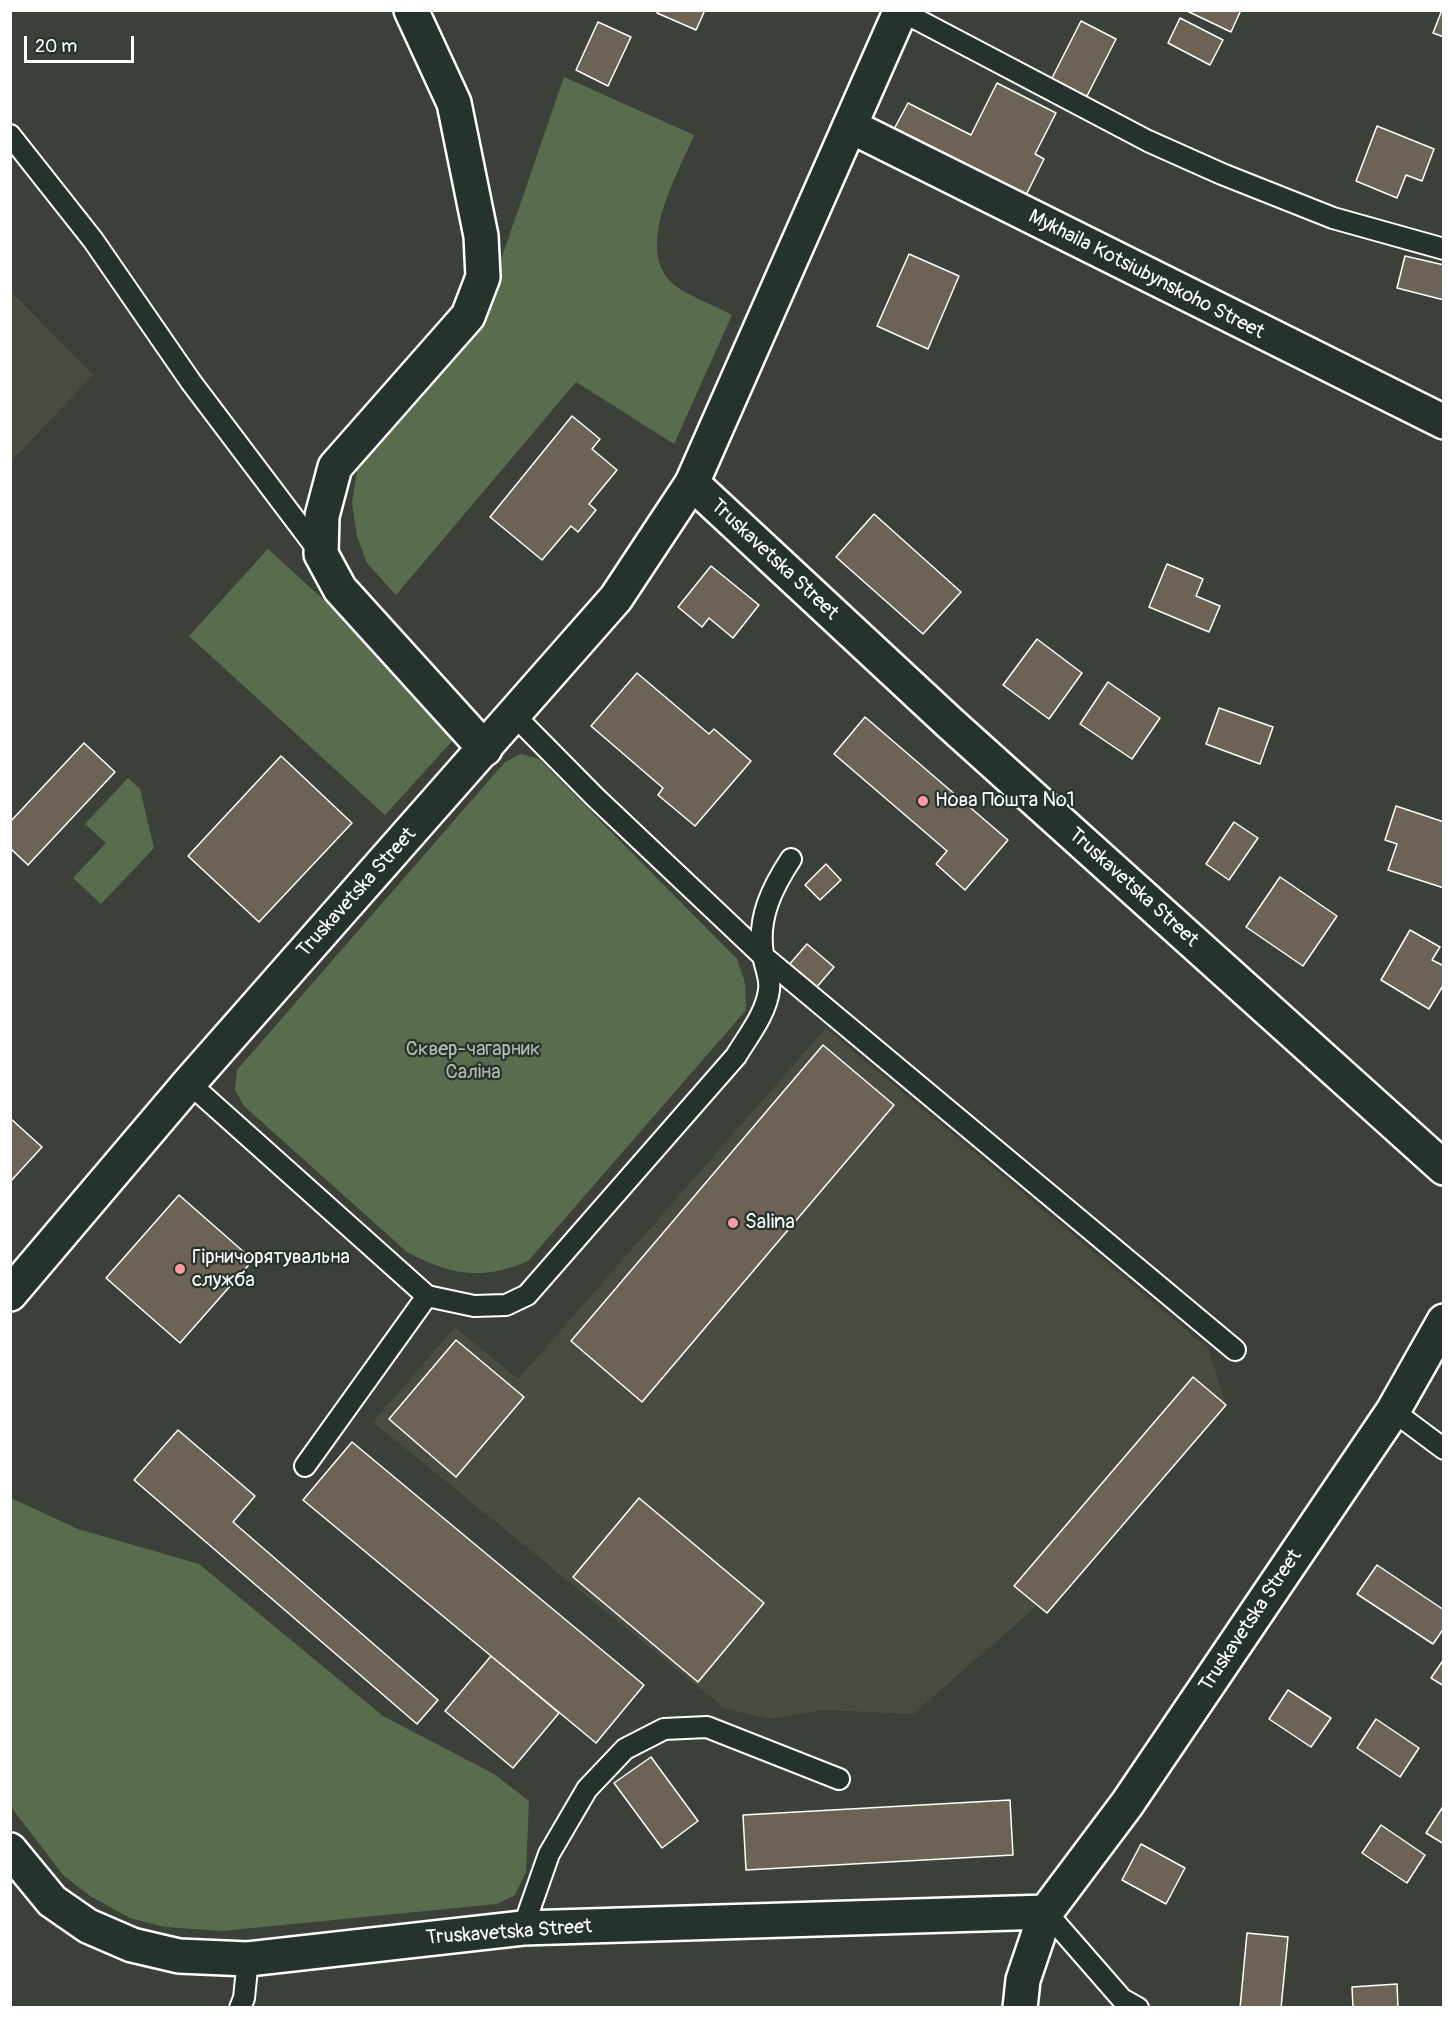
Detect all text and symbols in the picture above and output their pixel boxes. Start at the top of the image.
scale bar [27,24,136,62]
text: 20 m [35,35,77,58]
street label: Mykhaila Kotsiubynskoho Street [1024,205,1268,345]
street label: Truskavetska Street [705,494,843,626]
place label: Нова Пошта №1 [935,789,1075,813]
marker: Нова Пошта №1 [916,794,930,808]
street label: Truskavetska Street [292,823,422,963]
street label: Truskavetska Street [1063,823,1203,953]
park label: Сквер-чагарник Саліна [406,1038,540,1085]
place label: Salina [745,1211,795,1235]
marker: Salina [726,1216,740,1230]
place label: Гірничорятувальна служба [192,1246,350,1293]
marker: Гірничорятувальна служба [173,1262,187,1276]
street label: Truskavetska Street [1195,1545,1307,1697]
street label: Truskavetska Street [425,1915,593,1951]

